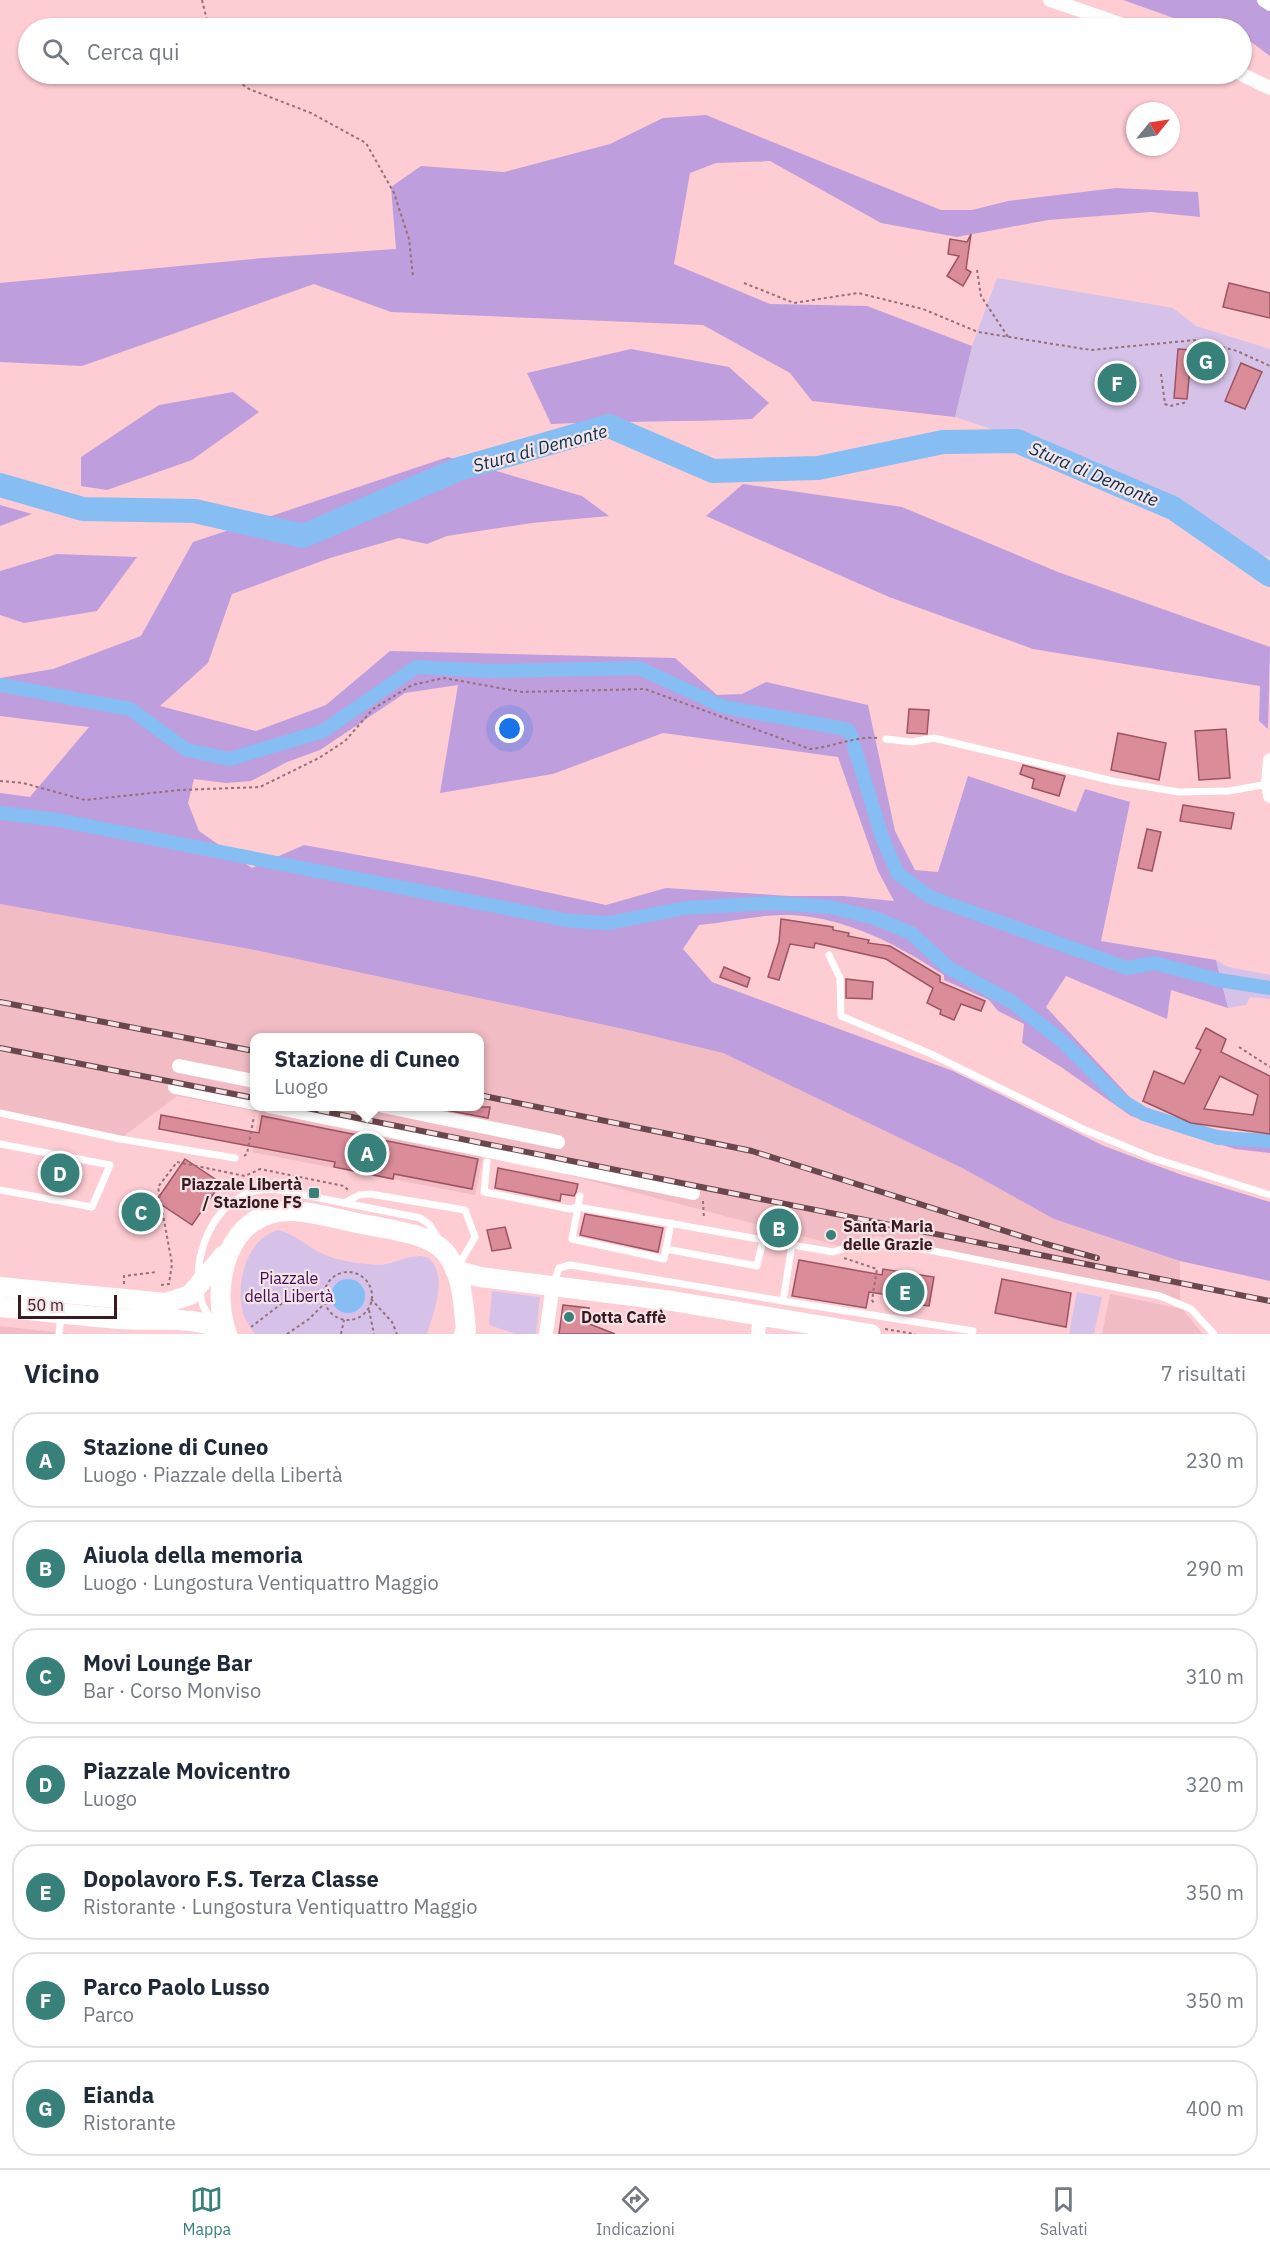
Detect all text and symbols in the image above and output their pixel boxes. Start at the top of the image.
search box [18,18,1252,84]
icon: search [39,35,72,68]
text: Cerca qui [87,37,179,66]
north arrow [1126,102,1180,156]
pin: G [1186,338,1226,384]
pin: F [1098,360,1136,406]
water label: Stura di Demonte [470,419,610,477]
water label: Stura di Demonte [1026,436,1162,512]
your location [495,714,524,743]
popup [250,1033,484,1111]
text: Stazione di Cuneo [274,1044,460,1073]
text: Luogo [274,1073,328,1100]
pin: A [348,1130,386,1176]
pin: D [40,1150,80,1196]
place label: Piazzale Libertà / Stazione FS [181,1174,302,1212]
marker: Piazzale Libertà / Stazione FS [307,1186,321,1200]
pin: C [122,1190,160,1234]
pin: B [760,1206,798,1250]
place label: Santa Maria delle Grazie [843,1216,933,1254]
marker: Santa Maria delle Grazie [824,1228,838,1242]
park label: Piazzale della Libertà [244,1268,334,1306]
pin: E [886,1270,924,1314]
scale bar [18,1292,117,1320]
text: 50 m [27,1295,64,1315]
place label: Dotta Caffè [581,1307,666,1327]
marker: Dotta Caffè [562,1310,576,1324]
text: Vicino [24,1356,99,1390]
text: 7 risultati [1161,1360,1246,1387]
text: Stazione di Cuneo [83,1432,269,1461]
text: A [39,1447,52,1474]
text: 230 m [1186,1447,1244,1474]
text: Luogo · Piazzale della Libertà [83,1461,343,1488]
text: Aiuola della memoria [83,1540,303,1569]
text: B [39,1555,52,1582]
text: 290 m [1186,1555,1244,1582]
text: Luogo · Lungostura Ventiquattro Maggio [83,1569,439,1596]
text: Movi Lounge Bar [83,1648,252,1677]
text: C [39,1663,52,1690]
text: 310 m [1186,1663,1244,1690]
text: Bar · Corso Monviso [83,1677,261,1704]
text: Piazzale Movicentro [83,1756,291,1785]
text: D [39,1771,52,1798]
text: 320 m [1186,1771,1244,1798]
text: Luogo [83,1785,137,1812]
text: Dopolavoro F.S. Terza Classe [83,1864,379,1893]
text: E [39,1879,52,1906]
text: 350 m [1186,1879,1244,1906]
text: Ristorante · Lungostura Ventiquattro Maggio [83,1893,477,1920]
text: Parco Paolo Lusso [83,1972,270,2001]
text: F [40,1987,51,2014]
text: 350 m [1186,1987,1244,2014]
text: Parco [83,2001,134,2028]
text: Eianda [83,2080,154,2109]
text: G [38,2095,53,2122]
text: 400 m [1186,2095,1244,2122]
text: Ristorante [83,2109,176,2136]
tab: Mappa [182,2183,231,2239]
tab: Indicazioni [596,2183,675,2239]
tab: Salvati [1040,2183,1088,2239]

